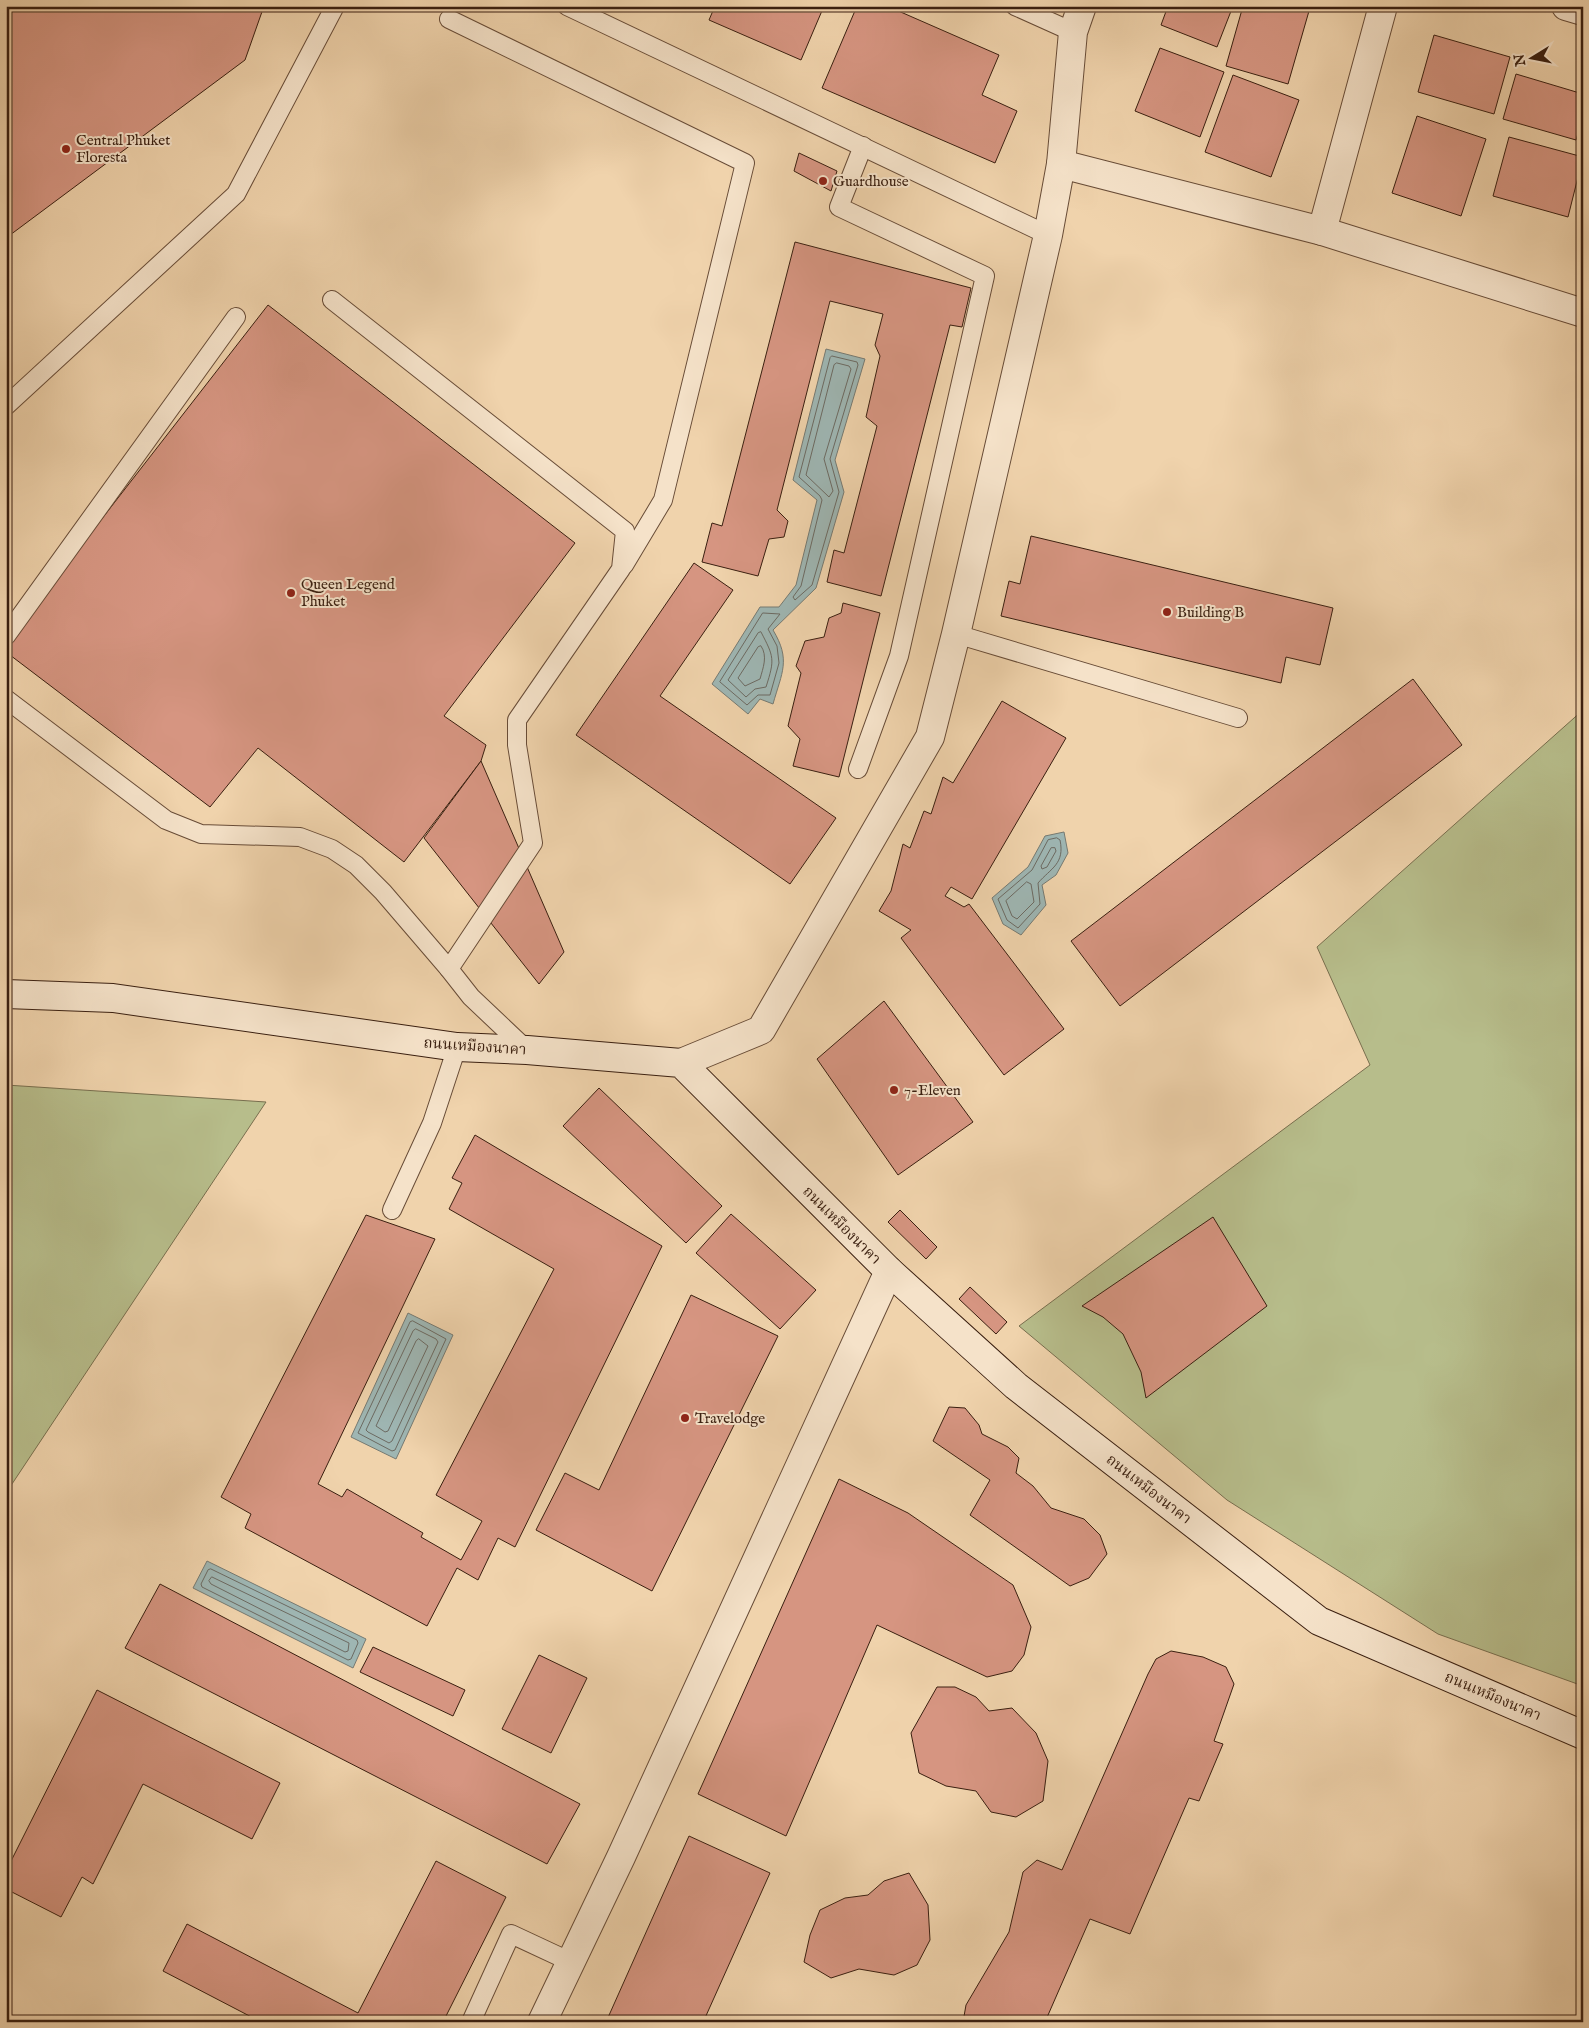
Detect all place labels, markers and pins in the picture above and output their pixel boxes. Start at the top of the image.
place label: Central Phuket Floresta [76,131,170,167]
marker: Central Phuket Floresta [60,143,72,155]
place label: Guardhouse [833,172,909,191]
marker: Guardhouse [817,175,829,187]
place label: Queen Legend Phuket [301,575,396,611]
marker: Queen Legend Phuket [285,587,297,599]
place label: Building B [1177,603,1244,622]
marker: Building B [1161,606,1173,618]
place label: 7-Eleven [904,1081,961,1100]
marker: 7-Eleven [888,1084,900,1096]
place label: Travelodge [695,1409,765,1428]
marker: Travelodge [679,1412,691,1424]

